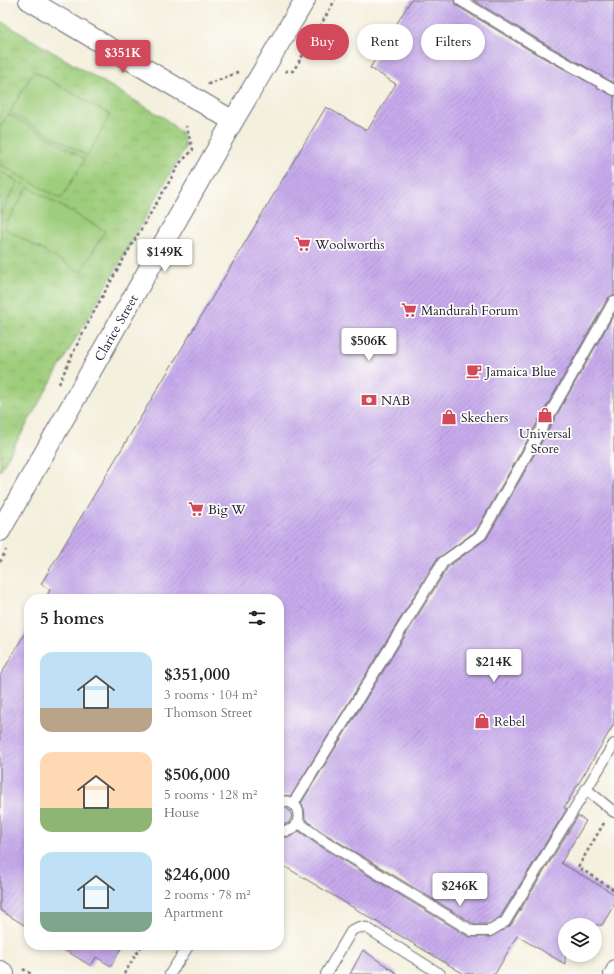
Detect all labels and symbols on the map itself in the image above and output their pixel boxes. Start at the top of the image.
pin: $351K [95,40,151,74]
supermarket icon: Woolworths [294,235,312,253]
place label: Woolworths [314,236,385,254]
pin: $149K [137,239,193,273]
street label: Clarice Street [90,291,143,365]
supermarket icon: Mandurah Forum [400,301,418,319]
place label: Mandurah Forum [421,302,519,320]
pin: $506K [341,328,397,362]
cafe icon: Jamaica Blue [465,362,483,380]
place label: Jamaica Blue [484,363,557,381]
bank icon: NAB [360,391,378,409]
place label: NAB [381,392,410,410]
shop icon: Universal Store [536,406,554,424]
shop icon: Skechers [440,408,458,426]
place label: Skechers [461,409,508,427]
place label: Universal Store [519,425,572,458]
supermarket icon: Big W [187,500,205,518]
place label: Big W [208,501,246,519]
pin: $214K [466,649,522,683]
shop icon: Rebel [473,712,491,730]
place label: Rebel [494,713,526,731]
pin: $246K [432,873,488,907]

